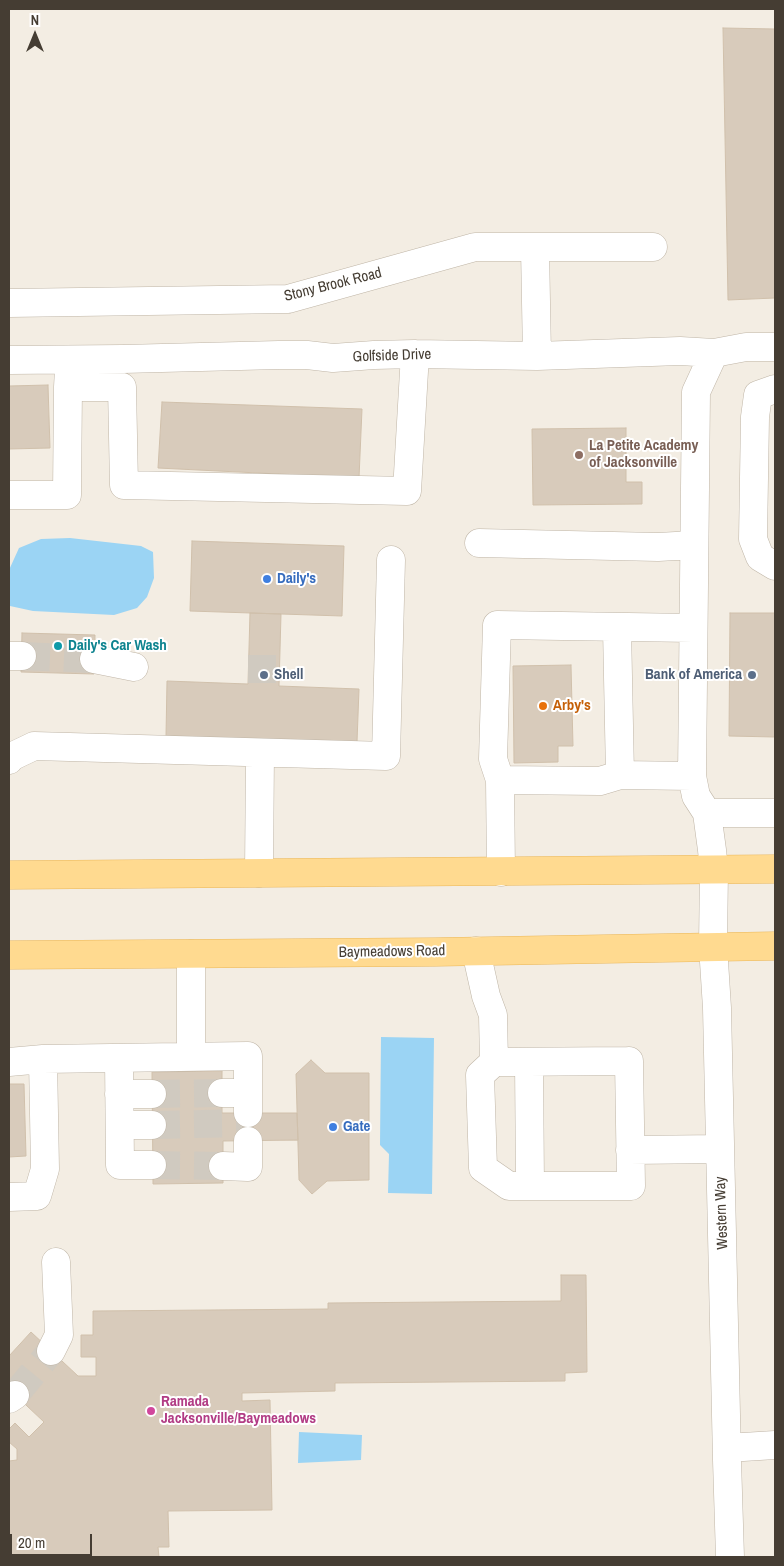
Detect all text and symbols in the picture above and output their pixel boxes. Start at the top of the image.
north arrow [10,10,60,60]
text: N [31,11,39,29]
street label: Stony Brook Road [282,264,384,306]
street label: Golfside Drive [352,346,432,366]
place label: La Petite Academy of Jacksonville [589,437,698,472]
marker: La Petite Academy of Jacksonville [573,449,585,461]
place label: Daily's [277,570,316,588]
marker: Daily's [261,573,273,585]
place label: Daily's Car Wash [68,637,167,655]
marker: Daily's Car Wash [52,640,64,652]
place label: Shell [274,666,303,684]
place label: Bank of America [645,666,742,684]
marker: Shell [258,669,270,681]
marker: Bank of America [746,669,758,681]
place label: Arby's [553,697,591,715]
marker: Arby's [537,700,549,712]
street label: Baymeadows Road [339,942,445,962]
place label: Gate [343,1118,370,1136]
marker: Gate [327,1121,339,1133]
street label: Western Way [712,1176,732,1250]
place label: Ramada Jacksonville/Baymeadows [161,1393,316,1428]
marker: Ramada Jacksonville/Baymeadows [145,1405,157,1417]
scale bar [12,1524,95,1556]
text: 20 m [18,1532,45,1553]

